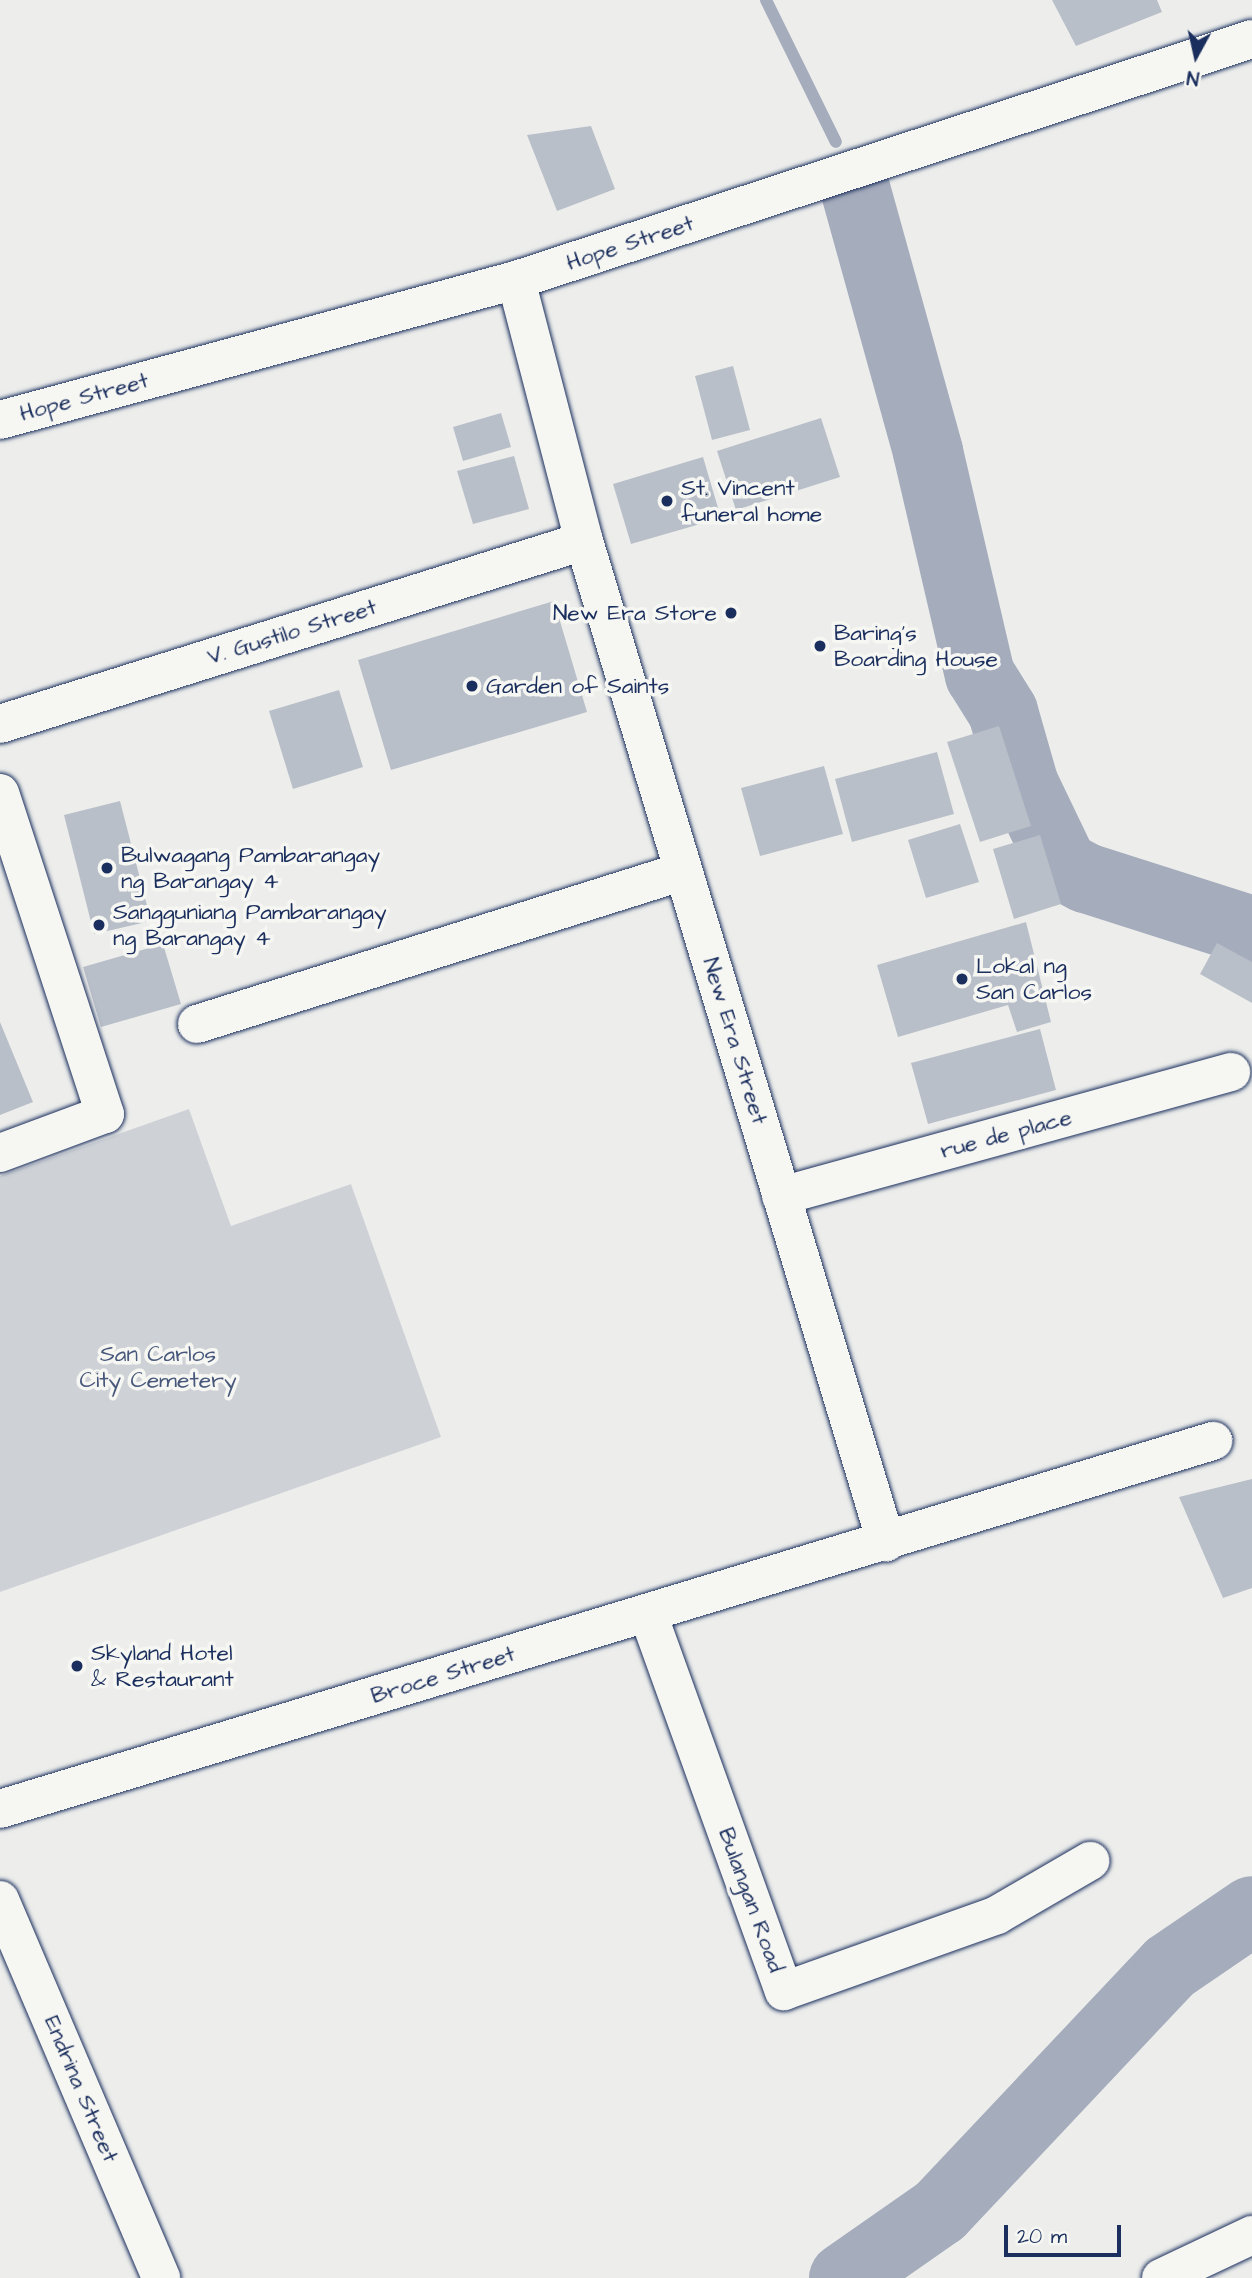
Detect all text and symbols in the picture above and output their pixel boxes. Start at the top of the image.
north arrow [1161,21,1231,91]
text: N [1185,63,1201,91]
street label: Hope Street [563,209,697,277]
street label: Hope Street [17,367,151,427]
place label: St. Vincent funeral home [681,474,822,528]
marker: St. Vincent funeral home [659,493,675,509]
street label: V. Gustilo Street [204,593,380,671]
place label: New Era Store [553,599,717,627]
marker: New Era Store [723,605,739,621]
place label: Baring's Boarding House [834,619,998,673]
marker: Baring's Boarding House [812,638,828,654]
place label: Garden of Saints [486,672,669,700]
marker: Garden of Saints [464,678,480,694]
place label: Bulwagang Pambarangay ng Barangay 4 [121,841,380,895]
marker: Bulwagang Pambarangay ng Barangay 4 [99,860,115,876]
place label: Sangguniang Pambarangay ng Barangay 4 [113,898,387,952]
marker: Sangguniang Pambarangay ng Barangay 4 [91,917,107,933]
place label: Lokal ng San Carlos [976,952,1092,1006]
street label: New Era Street [697,954,773,1128]
marker: Lokal ng San Carlos [954,971,970,987]
street label: rue de place [937,1103,1075,1165]
park label: San Carlos City Cemetery [79,1340,237,1394]
place label: Skyland Hotel & Restaurant [91,1639,234,1693]
street label: Broce Street [368,1640,518,1710]
marker: Skyland Hotel & Restaurant [69,1658,85,1674]
street label: Bulangan Road [712,1824,790,1976]
street label: Endrina Street [38,2012,124,2166]
scale bar [1007,2212,1124,2256]
text: 20 m [1017,2222,1067,2251]

